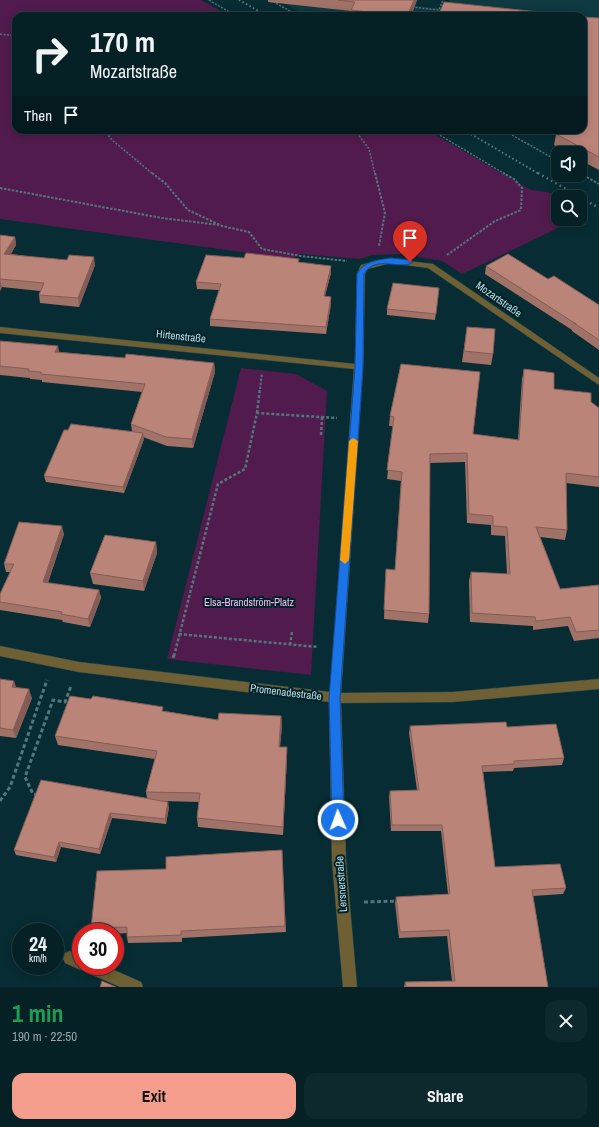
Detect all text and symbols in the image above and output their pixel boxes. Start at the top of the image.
text: 170 m [90,23,155,61]
icon: right [24,28,76,80]
text: Mozartstraße [90,59,177,84]
icon: arrive [60,104,82,126]
text: Then [24,105,52,126]
map controls [551,146,587,226]
button: sound [551,146,587,182]
button: search [551,190,587,226]
pin [393,221,427,262]
icon: arrive [399,227,421,249]
street label: Mozartstraße [473,278,525,320]
street label: Hirtenstraße [155,326,207,346]
park label: Elsa-Brandström-Platz [204,595,295,609]
street label: Promenadestraße [249,681,323,703]
position arrow [317,799,359,841]
street label: Lersnerstraße [332,856,350,912]
speed limit sign: 30 [72,923,124,975]
text: 24 [29,930,47,957]
text: km/h [29,952,47,965]
text: 1 min [12,997,63,1029]
button: close [545,1000,587,1042]
text: 190 m · 22:50 [12,1028,77,1045]
button: Exit [12,1073,296,1119]
button: Share [304,1073,587,1119]

